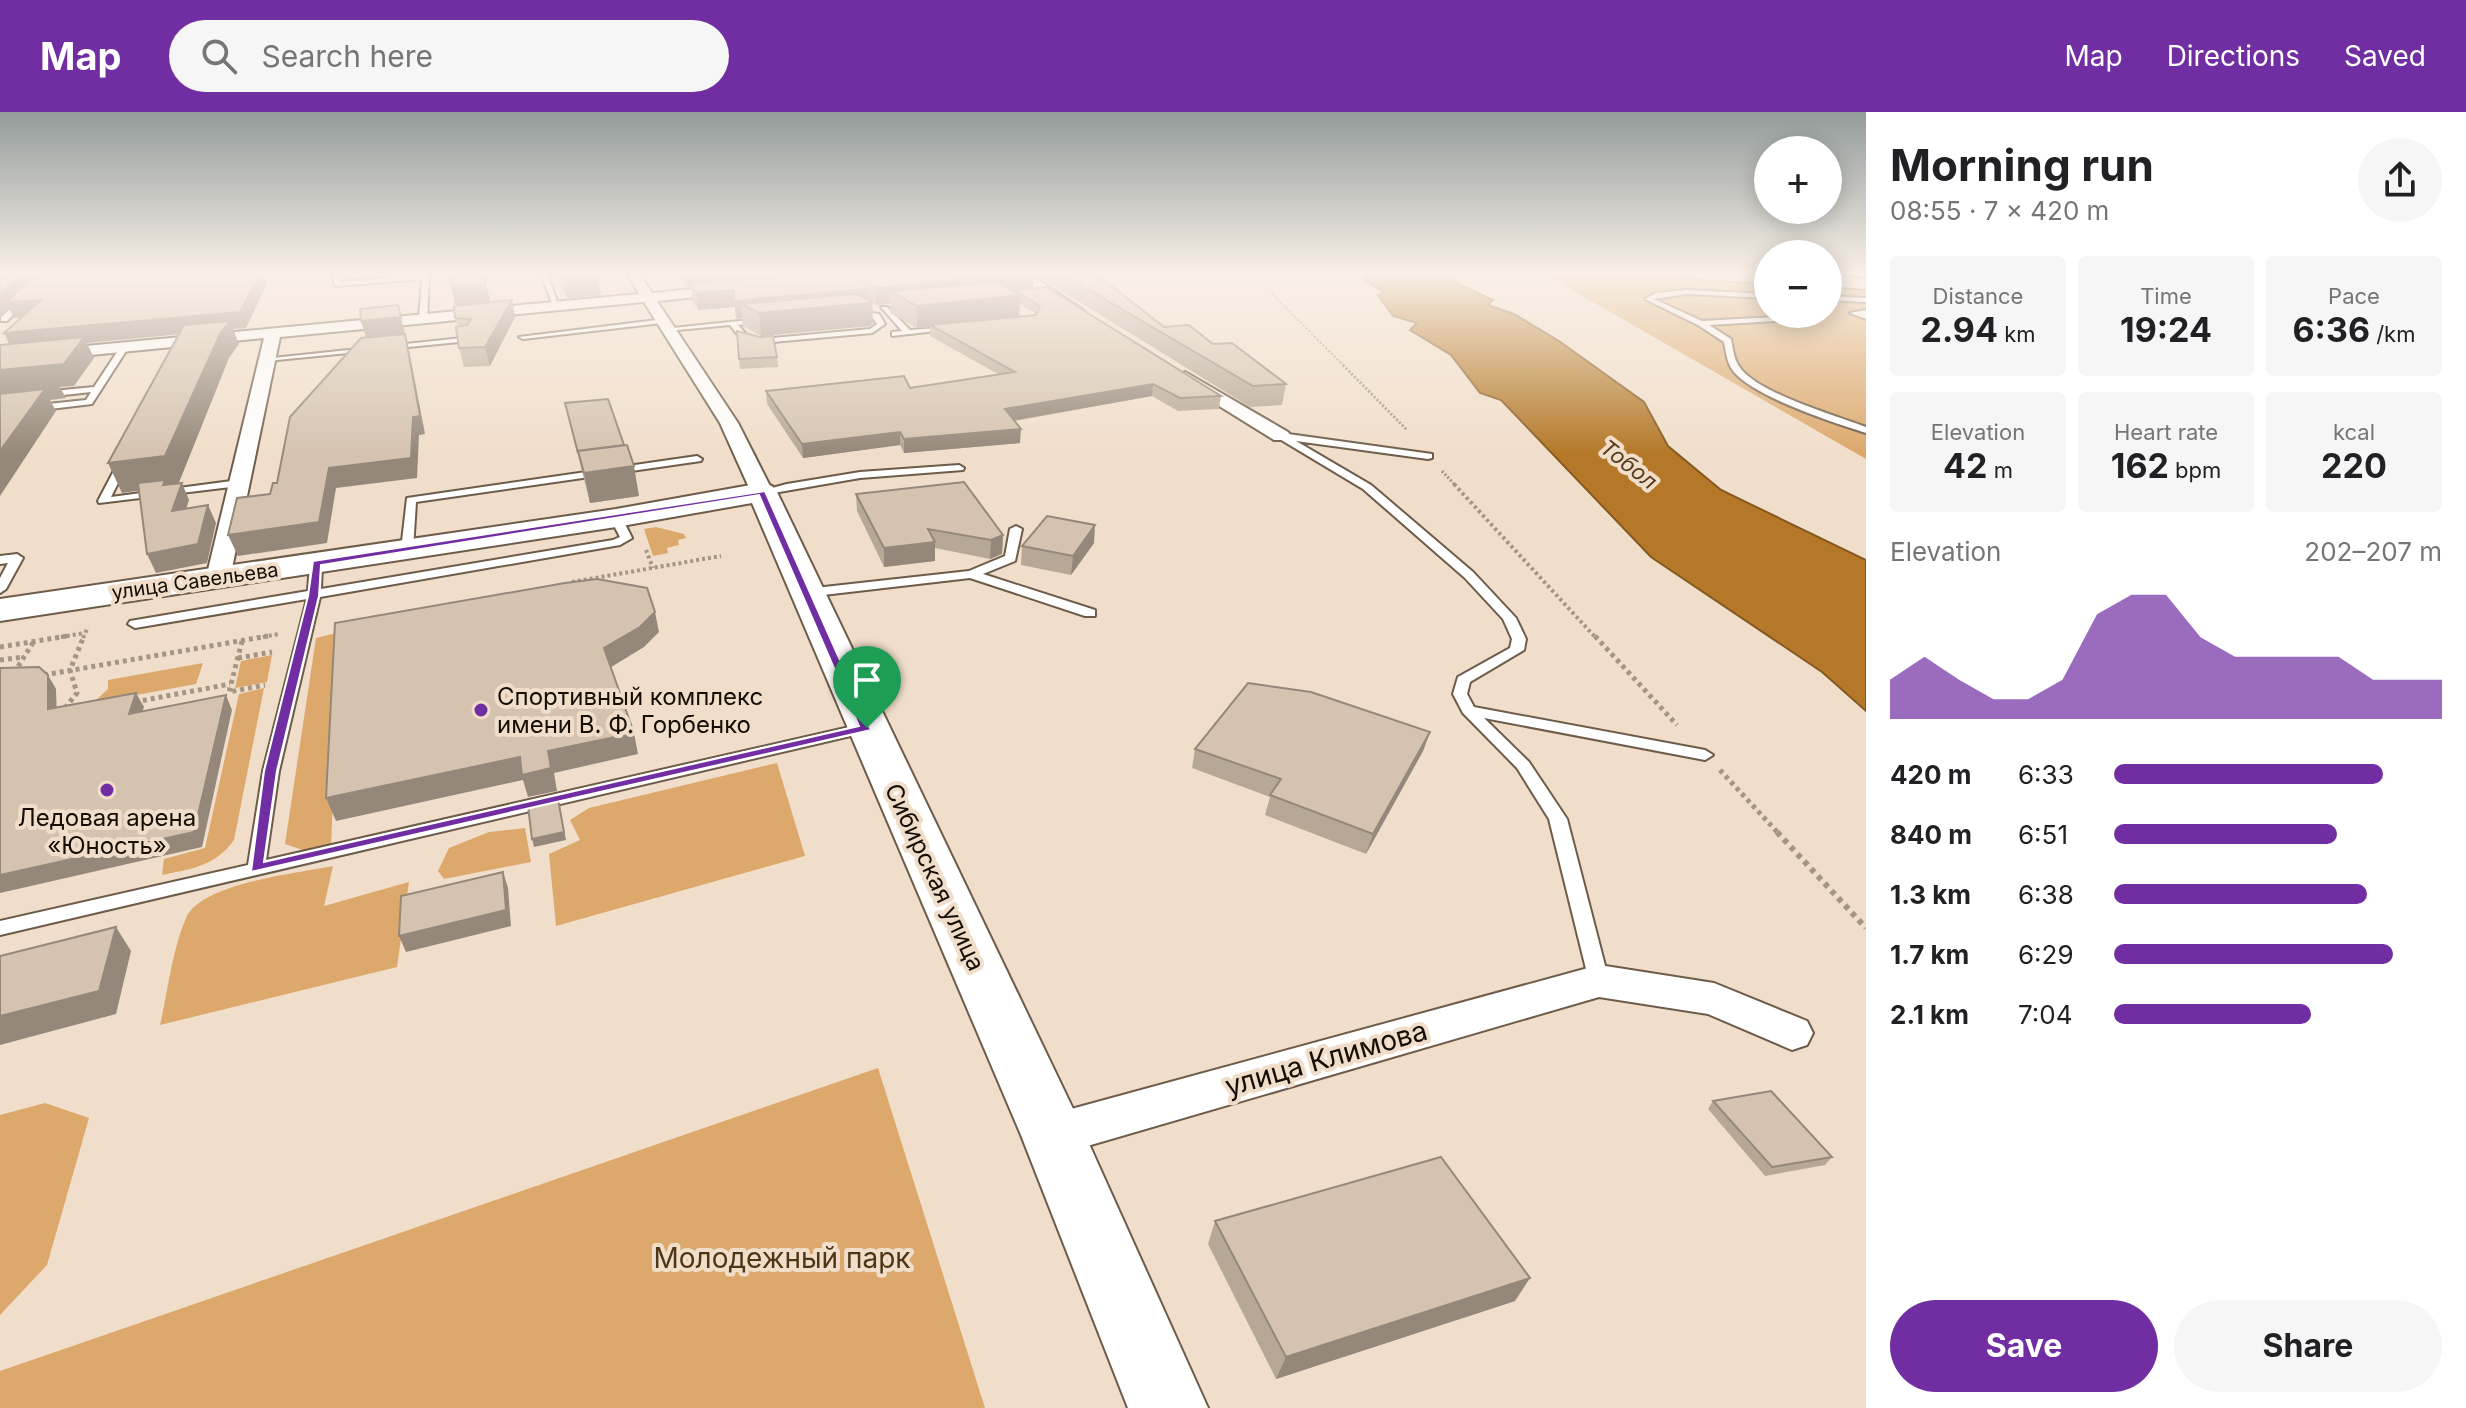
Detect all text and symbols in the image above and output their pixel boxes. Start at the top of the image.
search box [169,20,729,92]
text: Map [40,33,121,79]
icon: search [197,34,241,78]
text: Search here [261,38,433,74]
text: Map [2064,39,2123,73]
text: Directions [2167,39,2300,73]
text: Saved [2344,39,2426,73]
map controls [1754,136,1842,328]
button: + [1754,136,1842,224]
text: Morning run [1890,138,2154,192]
button: share [2358,138,2442,222]
text: 08:55 · 7 × 420 m [1890,195,2109,226]
button: − [1754,240,1842,328]
text: Distance [1933,283,2023,309]
text: Time [2140,283,2192,309]
text: Pace [2328,283,2380,309]
text: 2.94 [1921,309,1998,350]
text: 19:24 [2120,309,2212,350]
text: 6:36 [2293,309,2370,350]
text: km [1998,321,2035,347]
text: /km [2370,321,2415,347]
text: Elevation [1931,419,2025,445]
text: Heart rate [2114,419,2218,445]
text: kcal [2333,419,2375,445]
water label: Тобол [1596,434,1662,494]
text: 42 [1943,445,1987,486]
text: 162 [2111,445,2169,486]
text: 220 [2321,445,2387,486]
text: m [1987,457,2013,483]
text: bpm [2169,457,2221,483]
text: Elevation [1890,536,2001,567]
text: 202–207 m [2304,536,2442,567]
street label: улица Савельева [110,557,280,605]
pin [833,646,901,728]
icon: arrive [845,658,889,702]
place label: Спортивный комплекс имени В. Ф. Горбенко [497,682,763,739]
marker: Спортивный комплекс имени В. Ф. Горбенко [472,701,490,719]
text: 420 m [1890,759,1971,790]
text: 6:33 [2018,759,2074,790]
street label: Сибирская улица [879,779,991,975]
marker: Ледовая арена «Юность» [98,781,116,799]
place label: Ледовая арена «Юность» [18,803,196,860]
text: 840 m [1890,819,1972,850]
text: 6:51 [2018,819,2068,850]
text: 1.3 km [1890,879,1971,910]
text: 6:38 [2018,879,2074,910]
text: 1.7 km [1890,939,1969,970]
text: 6:29 [2018,939,2074,970]
text: 2.1 km [1890,999,1969,1030]
text: 7:04 [2018,999,2073,1030]
street label: улица Климова [1221,1013,1431,1103]
park label: Молодежный парк [653,1241,911,1275]
button: Save [1890,1300,2158,1392]
button: Share [2174,1300,2442,1392]

